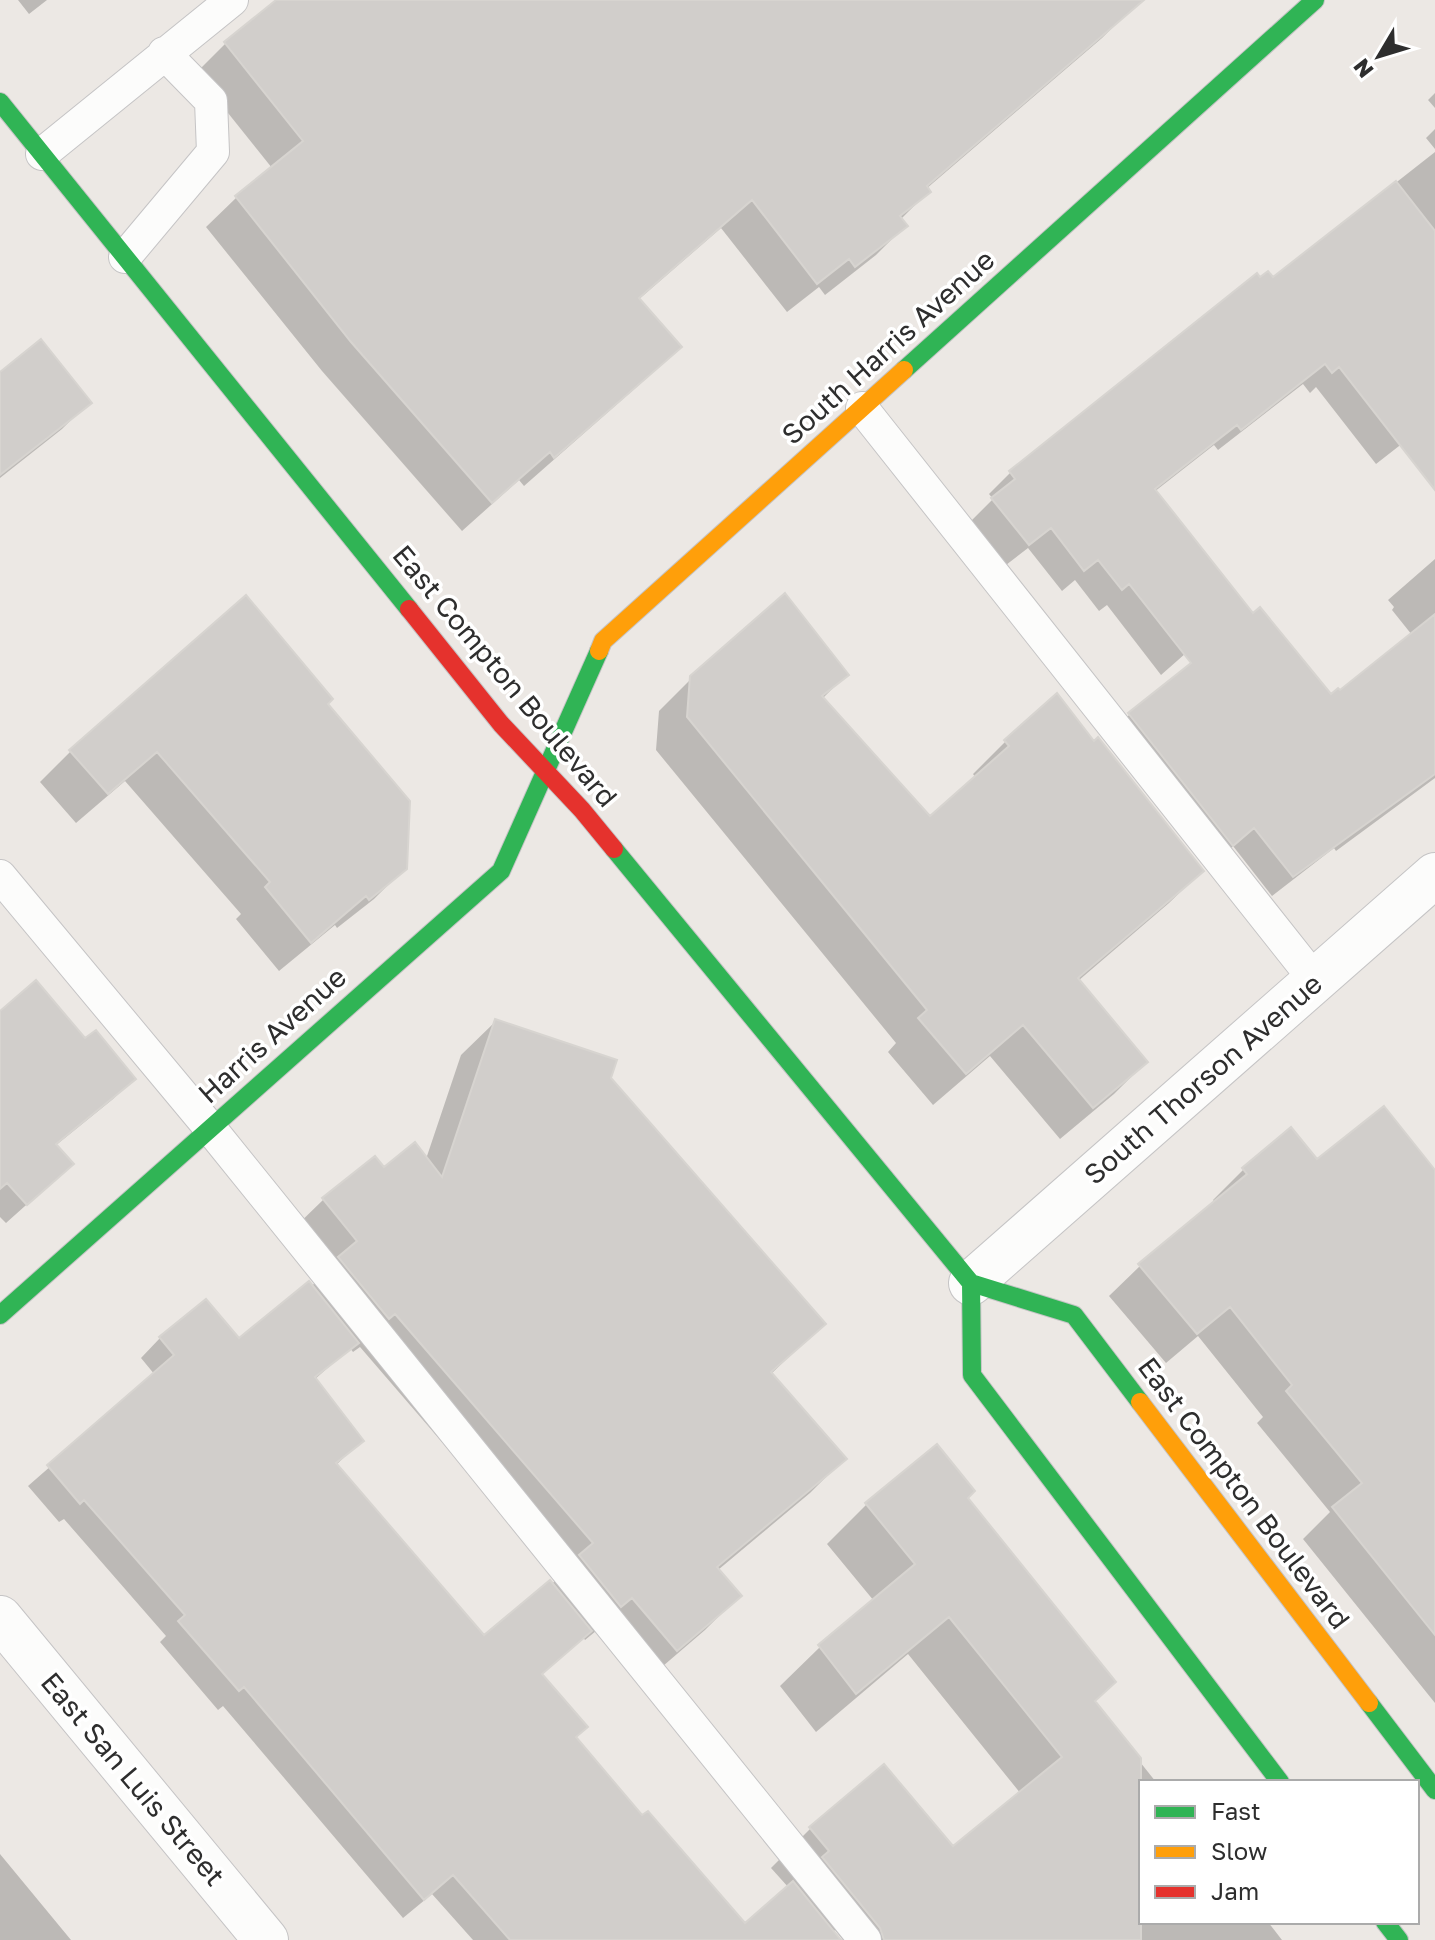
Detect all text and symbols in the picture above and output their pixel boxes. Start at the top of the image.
north arrow [1339,16,1419,96]
text: N [1347,54,1379,84]
street label: South Harris Avenue [775,243,1001,451]
street label: East Compton Boulevard [386,538,624,813]
street label: Harris Avenue [191,960,352,1109]
street label: South Thorson Avenue [1077,966,1328,1191]
street label: East Compton Boulevard [1132,1351,1357,1635]
street label: East San Luis Street [35,1665,232,1892]
legend [1139,1780,1419,1924]
text: Fast [1211,1796,1261,1825]
text: Slow [1211,1836,1267,1865]
text: Jam [1211,1876,1259,1905]

